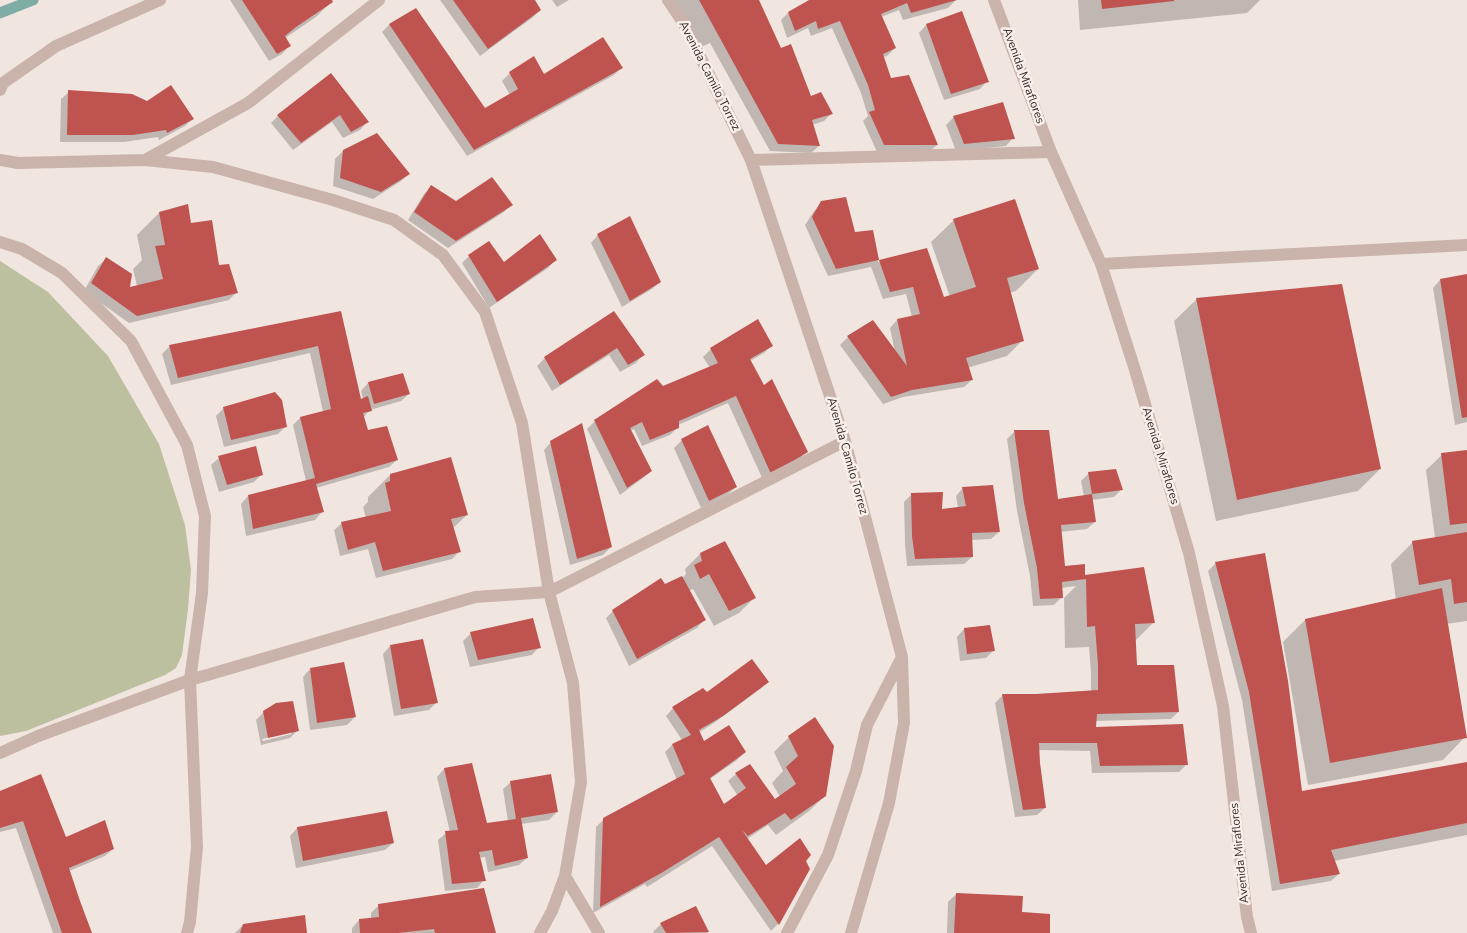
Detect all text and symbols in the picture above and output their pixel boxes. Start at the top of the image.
street label: Avenida Camilo Torrez [675,19,743,133]
street label: Avenida Miraflores [999,26,1047,126]
street label: Avenida Camilo Torrez [823,396,871,516]
street label: Avenida Miraflores [1138,406,1182,506]
street label: Avenida Miraflores [1228,802,1252,904]

